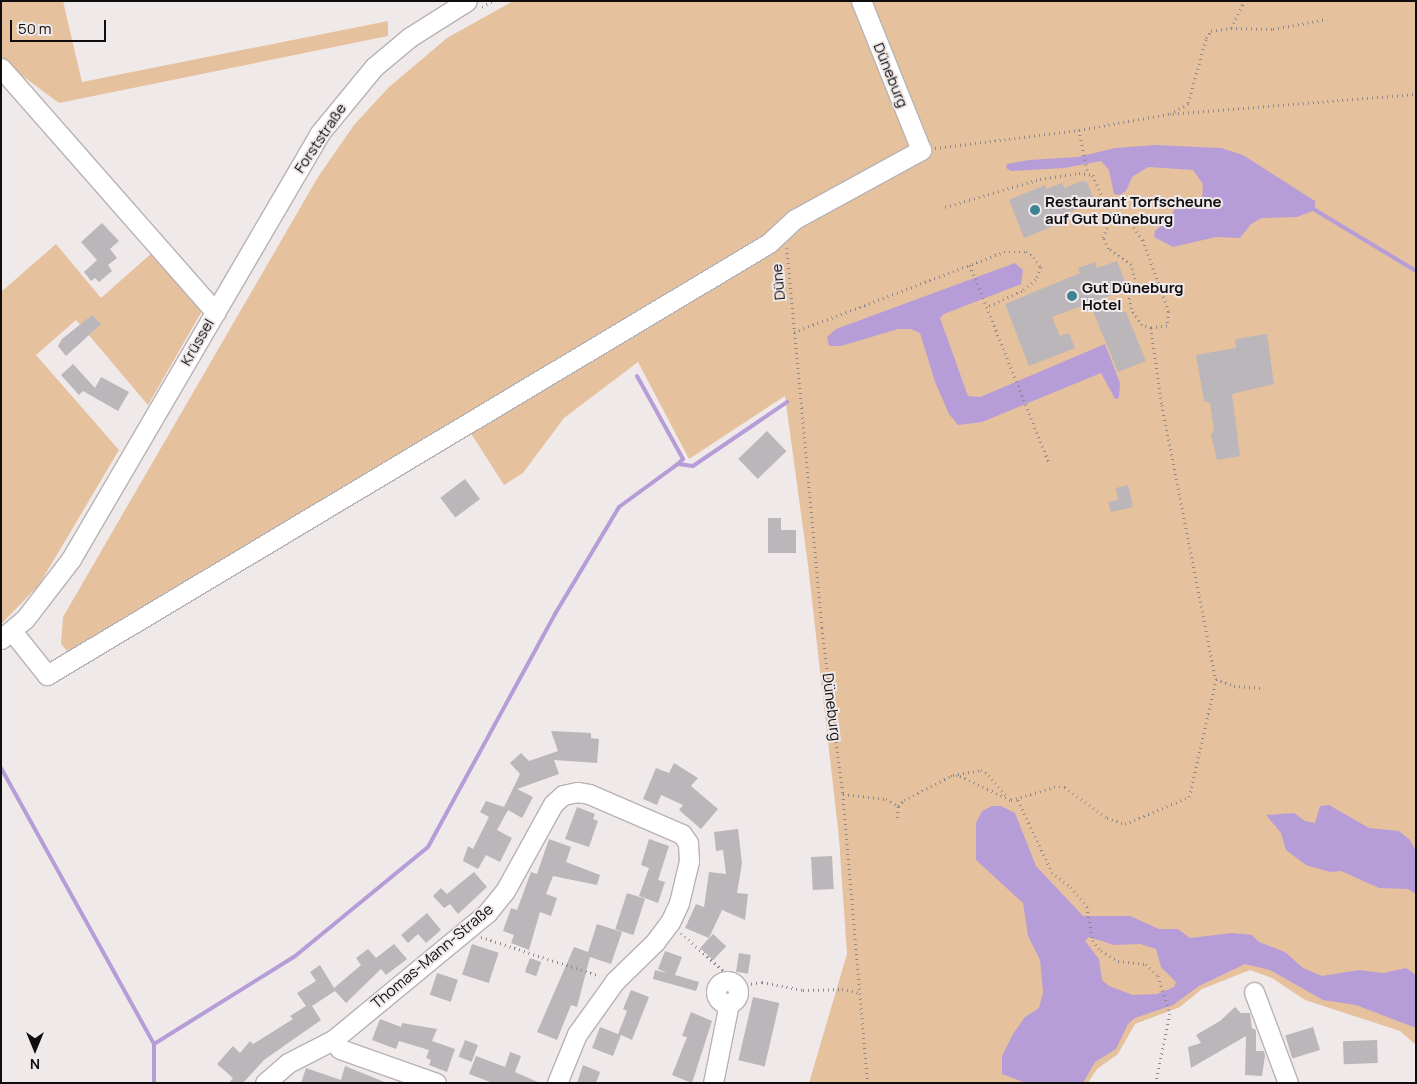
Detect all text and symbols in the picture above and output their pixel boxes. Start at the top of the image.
scale bar [12,10,109,42]
text: 50 m [18,18,52,39]
street label: Düneburg [870,40,912,110]
street label: Forststraße [290,100,350,176]
place label: Restaurant Torfscheune auf Gut Düneburg [1045,192,1222,227]
marker: Restaurant Torfscheune auf Gut Düneburg [1029,204,1041,216]
street label: Düne [767,263,789,301]
place label: Gut Düneburg Hotel [1082,278,1184,313]
marker: Gut Düneburg Hotel [1066,290,1078,302]
street label: Krüssel [176,315,218,369]
street label: Düneburg [819,672,845,742]
street label: Thomas-Mann-Straße [367,900,497,1012]
north arrow [10,1024,60,1074]
text: N [30,1055,40,1074]

